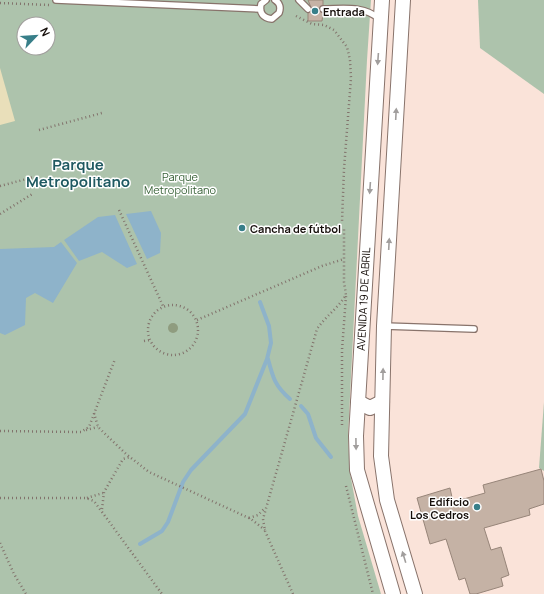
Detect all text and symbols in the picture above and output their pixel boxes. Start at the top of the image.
place label: Entrada [323,4,365,19]
marker: Entrada [310,6,320,16]
north arrow [16,16,56,56]
text: N [37,25,54,38]
one-way arrow [375,53,382,65]
one-way arrow [393,108,400,120]
district label: Parque Metropolitano [26,154,130,192]
park label: Parque Metropolitano [144,169,217,197]
one-way arrow [366,182,373,194]
place label: Cancha de fútbol [250,221,341,236]
marker: Cancha de fútbol [237,223,247,233]
one-way arrow [386,237,392,250]
street label: AVENIDA 19 DE ABRIL [353,247,373,351]
one-way arrow [380,367,386,380]
one-way arrow [353,438,360,450]
place label: Edificio Los Cedros [410,494,469,522]
marker: Edificio Los Cedros [472,502,482,512]
one-way arrow [401,550,407,562]

